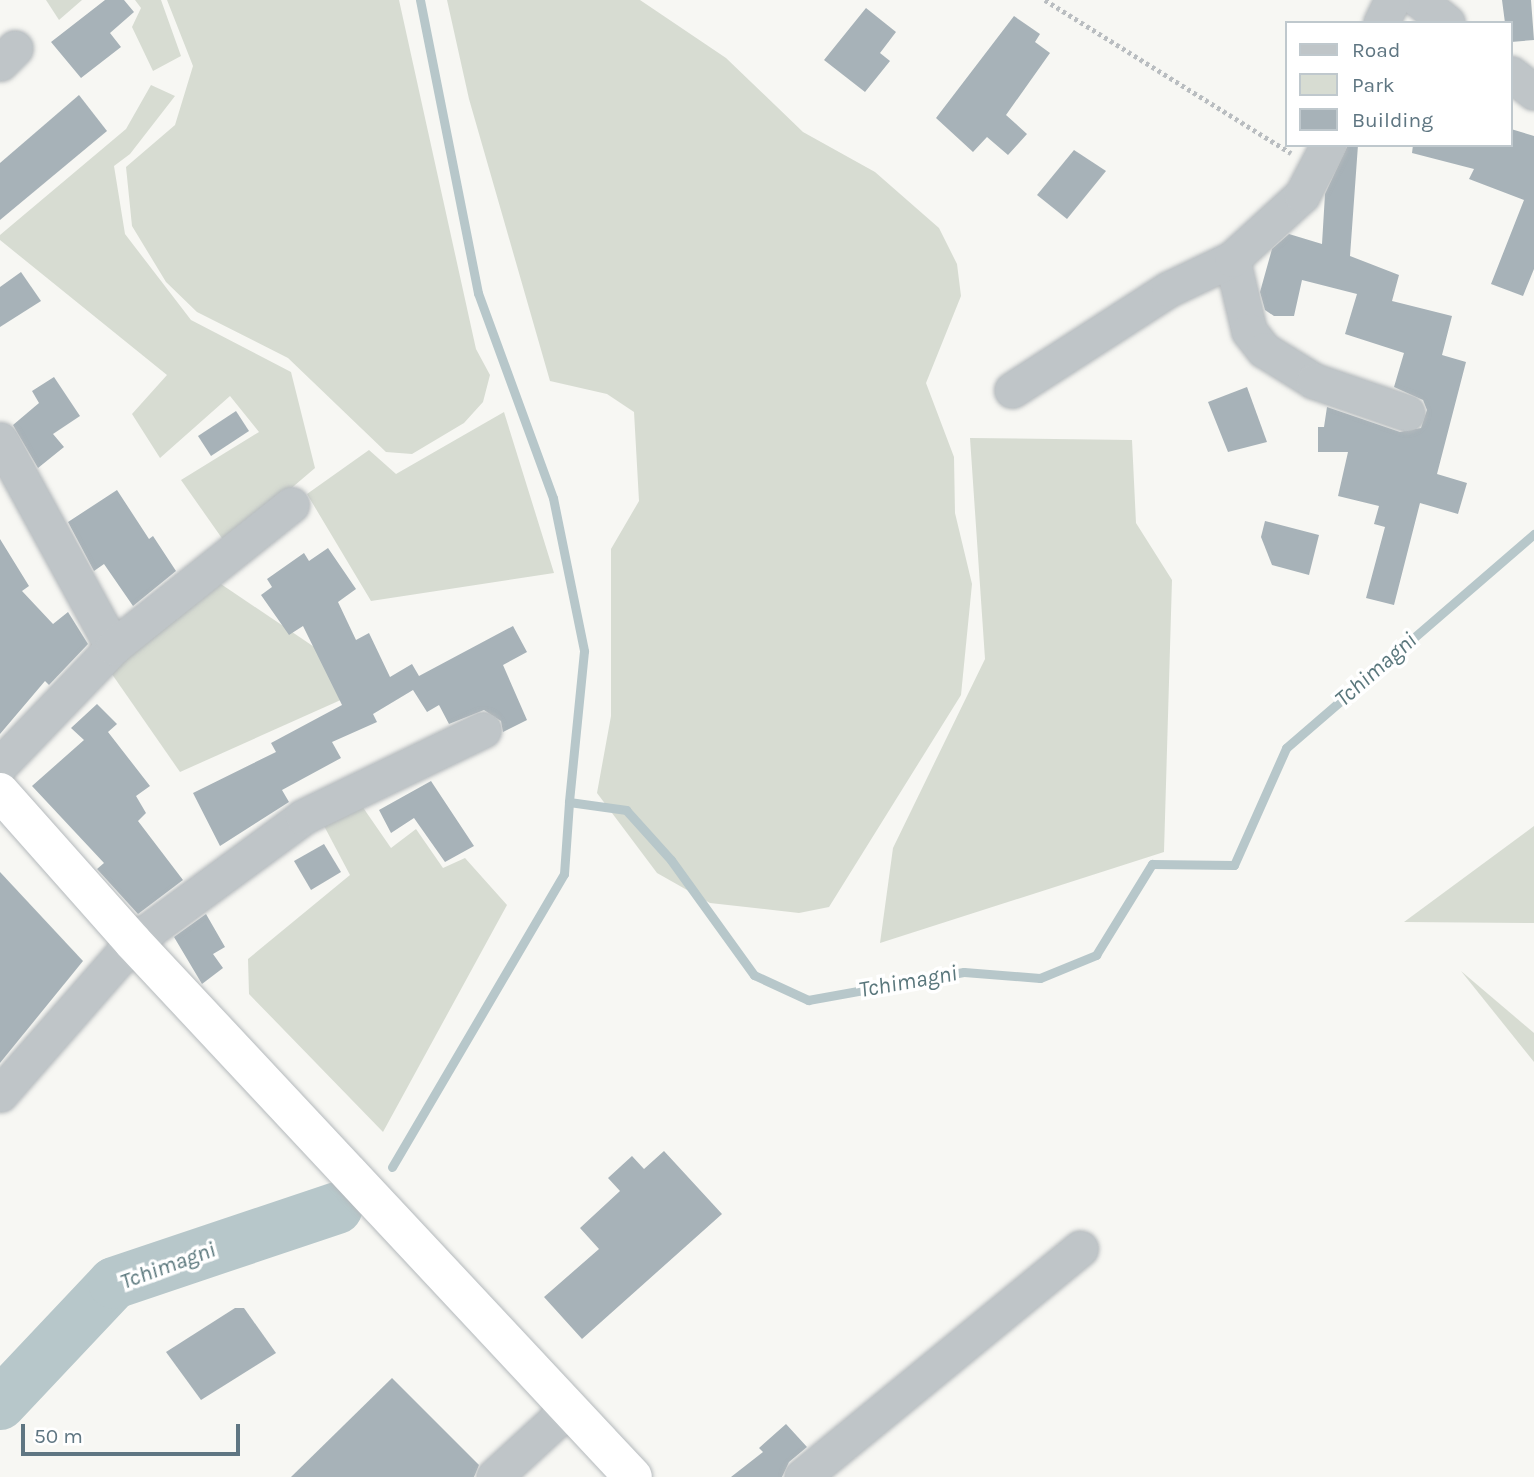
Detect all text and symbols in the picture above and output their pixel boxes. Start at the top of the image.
legend [1286,21,1513,147]
text: Road [1352,38,1400,62]
text: Park [1352,73,1395,97]
text: Building [1352,108,1433,132]
water label: Tchimagni [1329,627,1423,713]
water label: Tchimagni [857,960,959,1004]
water label: Tchimagni [117,1236,219,1296]
scale bar [24,1410,243,1454]
text: 50 m [34,1424,83,1448]

